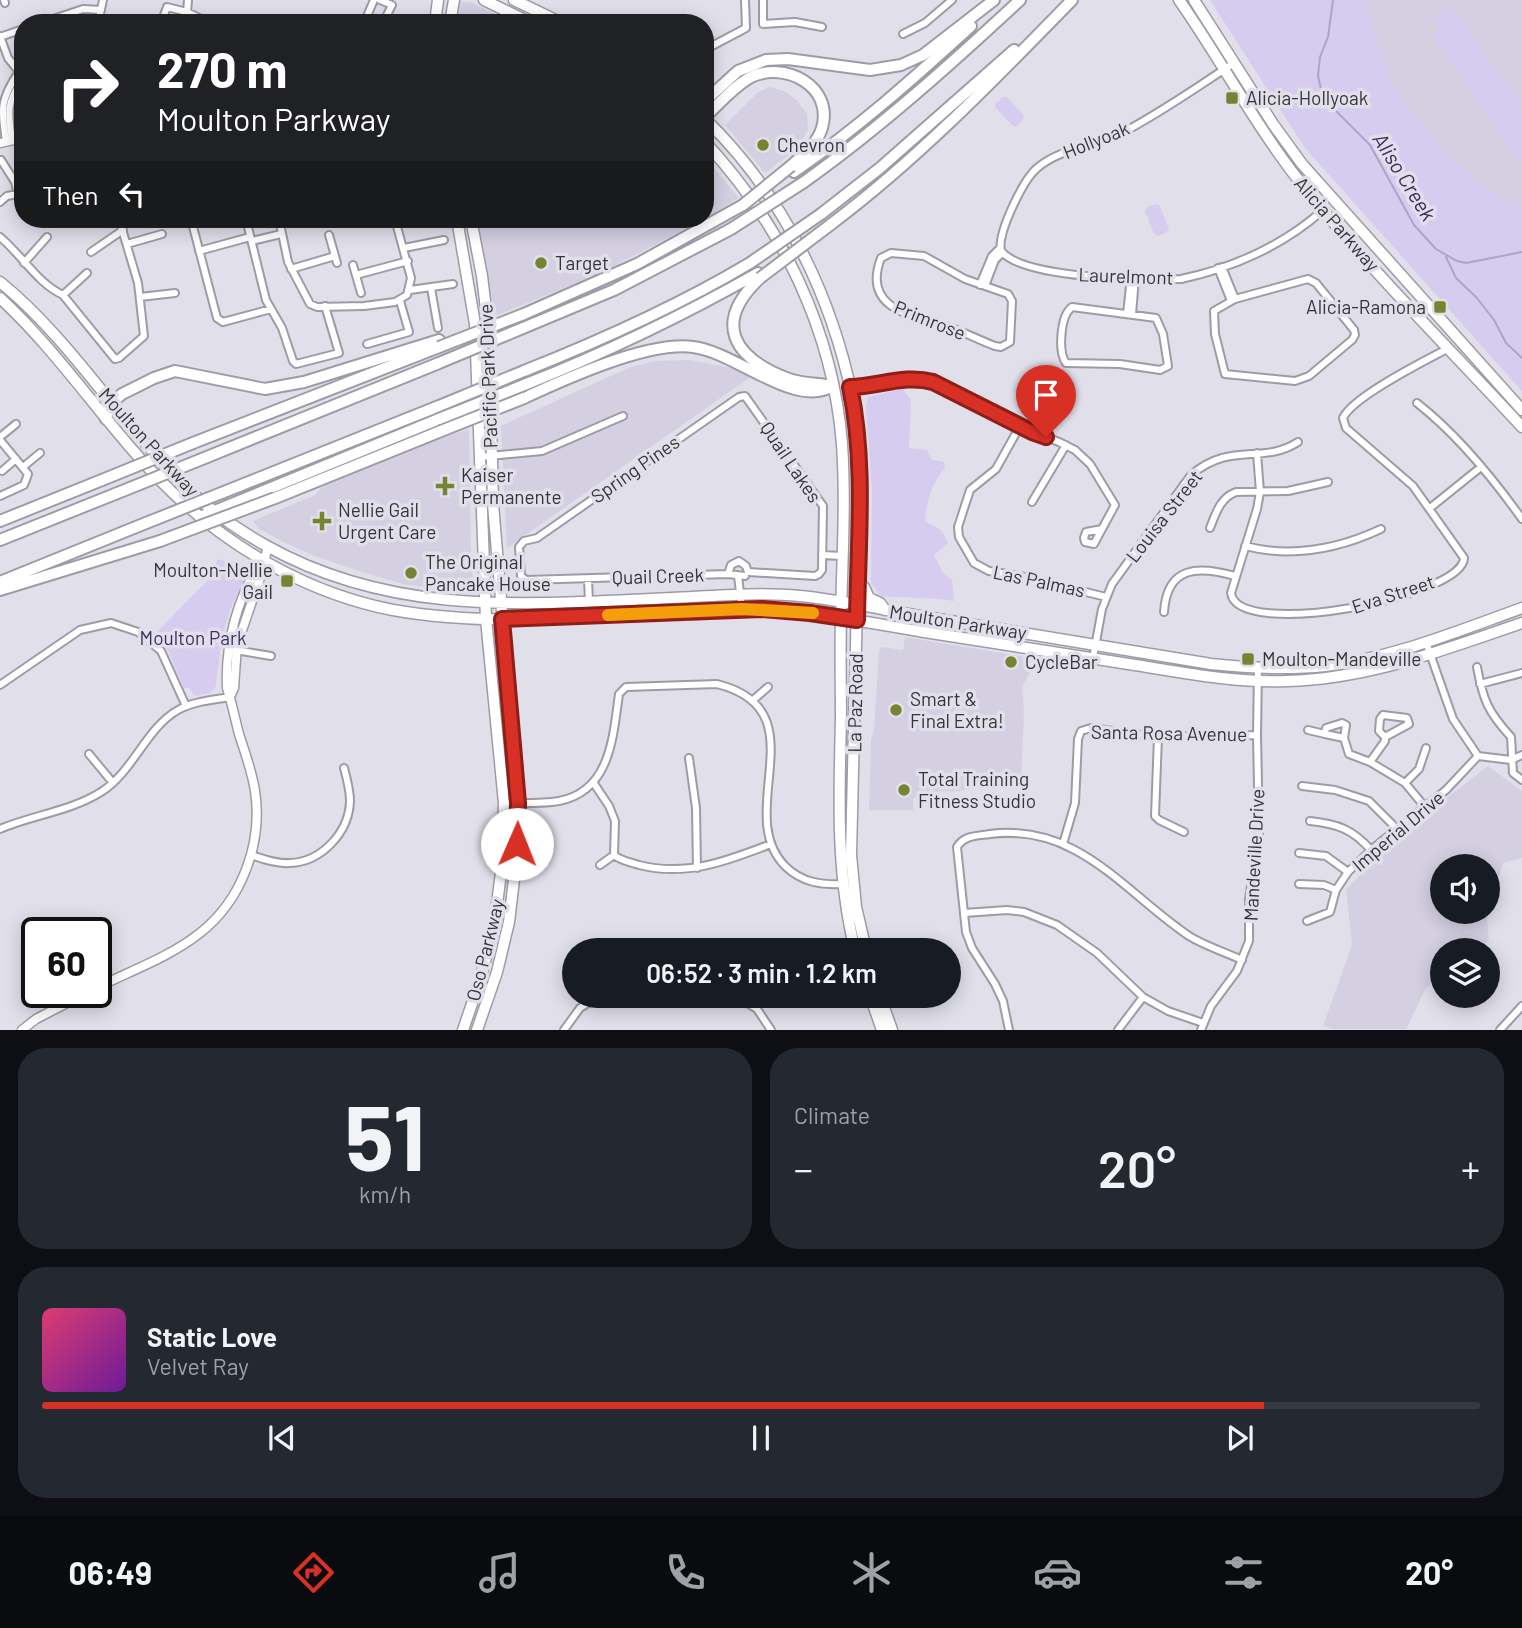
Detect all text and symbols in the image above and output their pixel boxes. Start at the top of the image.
text: 270 m [157,39,287,98]
icon: right [42,42,133,133]
place label: Alicia-Hollyoak [1246,86,1368,109]
marker: Alicia-Hollyoak [1224,90,1240,106]
text: Moulton Parkway [157,99,391,137]
street label: Hollyoak [1059,116,1132,163]
water label: Aliso Creek [1368,128,1442,225]
place label: Chevron [777,133,845,156]
marker: Chevron [755,137,771,153]
street label: Alicia Parkway [1290,172,1385,276]
icon: left [113,175,151,213]
text: Then [42,179,99,210]
place label: Target [555,251,609,274]
marker: Target [533,255,549,271]
street label: Laurelmont [1078,262,1174,289]
street label: Primrose [891,295,969,344]
place label: Alicia-Ramona [1306,295,1426,318]
marker: Alicia-Ramona [1432,299,1448,315]
street label: Pacific Park Drive [473,303,502,449]
pin [1016,365,1076,437]
icon: arrive [1027,376,1065,414]
street label: Moulton Parkway [94,382,204,501]
street label: Quail Lakes [756,417,827,507]
street label: Spring Pines [586,430,683,508]
place label: Kaiser Permanente [461,463,562,508]
street label: Louisa Street [1120,465,1207,566]
marker: Kaiser Permanente [435,476,455,496]
place label: Nellie Gail Urgent Care [338,498,436,543]
marker: Nellie Gail Urgent Care [312,511,332,531]
place label: The Original Pancake House [425,550,551,595]
place label: Moulton-Nellie Gail [153,558,273,603]
street label: Las Palmas [991,560,1087,601]
street label: Quail Creek [612,562,704,589]
marker: The Original Pancake House [403,565,419,581]
street label: Eva Street [1349,569,1437,618]
marker: Moulton-Nellie Gail [279,573,295,589]
street label: Moulton Parkway [888,599,1029,644]
park label: Moulton Park [140,626,246,649]
place label: Moulton-Mandeville [1262,647,1421,670]
place label: CycleBar [1025,650,1098,673]
marker: Moulton-Mandeville [1240,651,1256,667]
street label: La Paz Road [842,653,867,753]
marker: CycleBar [1003,654,1019,670]
place label: Smart & Final Extra! [910,687,1004,732]
marker: Smart & Final Extra! [888,702,904,718]
street label: Santa Rosa Avenue [1091,720,1247,745]
place label: Total Training Fitness Studio [918,767,1036,812]
marker: Total Training Fitness Studio [896,782,912,798]
street label: Imperial Drive [1347,785,1448,876]
street label: Mandeville Drive [1239,788,1268,922]
position arrow [480,807,554,881]
map controls [1430,854,1500,1008]
button: sound [1430,854,1500,924]
street label: Oso Parkway [461,896,508,1003]
speed limit sign: 60 [21,917,112,1008]
button: layers [1430,938,1500,1008]
text: 06:52 · 3 min · 1.2 km [646,957,877,988]
text: 51 [345,1080,425,1189]
text: Climate [794,1101,870,1129]
text: 20° [1098,1136,1176,1198]
text: − [794,1145,813,1191]
text: + [1461,1145,1480,1191]
text: km/h [359,1180,411,1208]
text: Static Love [147,1321,277,1352]
text: Velvet Ray [147,1352,249,1380]
icon: previous [263,1419,301,1457]
icon: pause [742,1419,780,1457]
icon: next [1221,1419,1259,1457]
icon: directions [289,1548,338,1597]
icon: music [475,1548,524,1597]
icon: phone [661,1548,710,1597]
icon: climate [847,1548,896,1597]
icon: car [1033,1548,1082,1597]
icon: filters [1219,1548,1268,1597]
text: 06:49 [69,1553,152,1591]
text: 20° [1405,1553,1453,1591]

